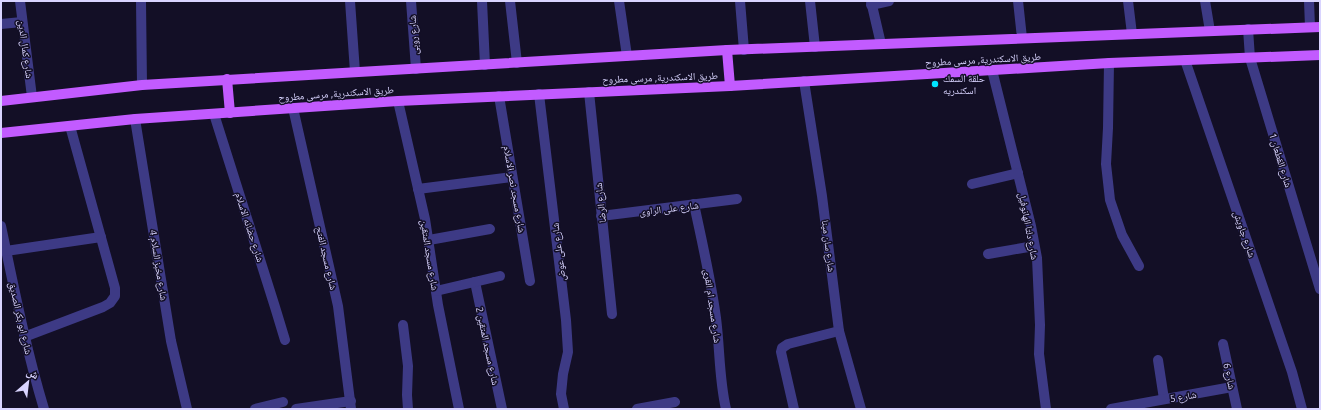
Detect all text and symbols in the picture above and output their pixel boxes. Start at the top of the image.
street label: شارع روبى [407,14,421,55]
street label: شارع كمال الدين [15,19,35,80]
street label: طريق الاسكندرية, مرسى مطروح [925,51,1042,69]
street label: طريق الاسكندرية, مرسى مطروح [602,70,719,86]
place label: حلقة السمك اسكندريه [943,73,986,96]
marker: حلقة السمك اسكندريه [930,79,940,89]
street label: طريق الاسكندرية, مرسى مطروح [278,84,395,104]
street label: شارع القطعان 1 [1266,132,1294,189]
street label: شارع مسجد نصر الاسلام [499,145,528,234]
street label: شارع الرضا [593,182,609,224]
street label: شارع حضانه الاسلام [231,191,266,264]
street label: شارع دلتا الهانوفيل [1016,192,1040,261]
street label: شارع على الراوى [639,199,700,219]
street label: شارع جاويش [1230,209,1258,260]
street label: شارع مسجد المتقين [417,219,441,292]
street label: شارع سان مينا [819,219,837,273]
street label: شارع على عوض [549,222,569,282]
street label: شارع مسجد الفتح [313,225,339,292]
street label: شارع مخبز السلام 4 [145,229,170,302]
street label: شارع مسجد ام القرى [700,268,723,344]
street label: شارع ابو بكر الصديق [6,281,34,356]
street label: شارع مسجد المتقين 2 [473,306,501,387]
north arrow [8,362,48,402]
street label: شارع 6 [1220,362,1238,391]
text: ش [24,365,41,383]
street label: شارع 5 [1169,389,1198,405]

